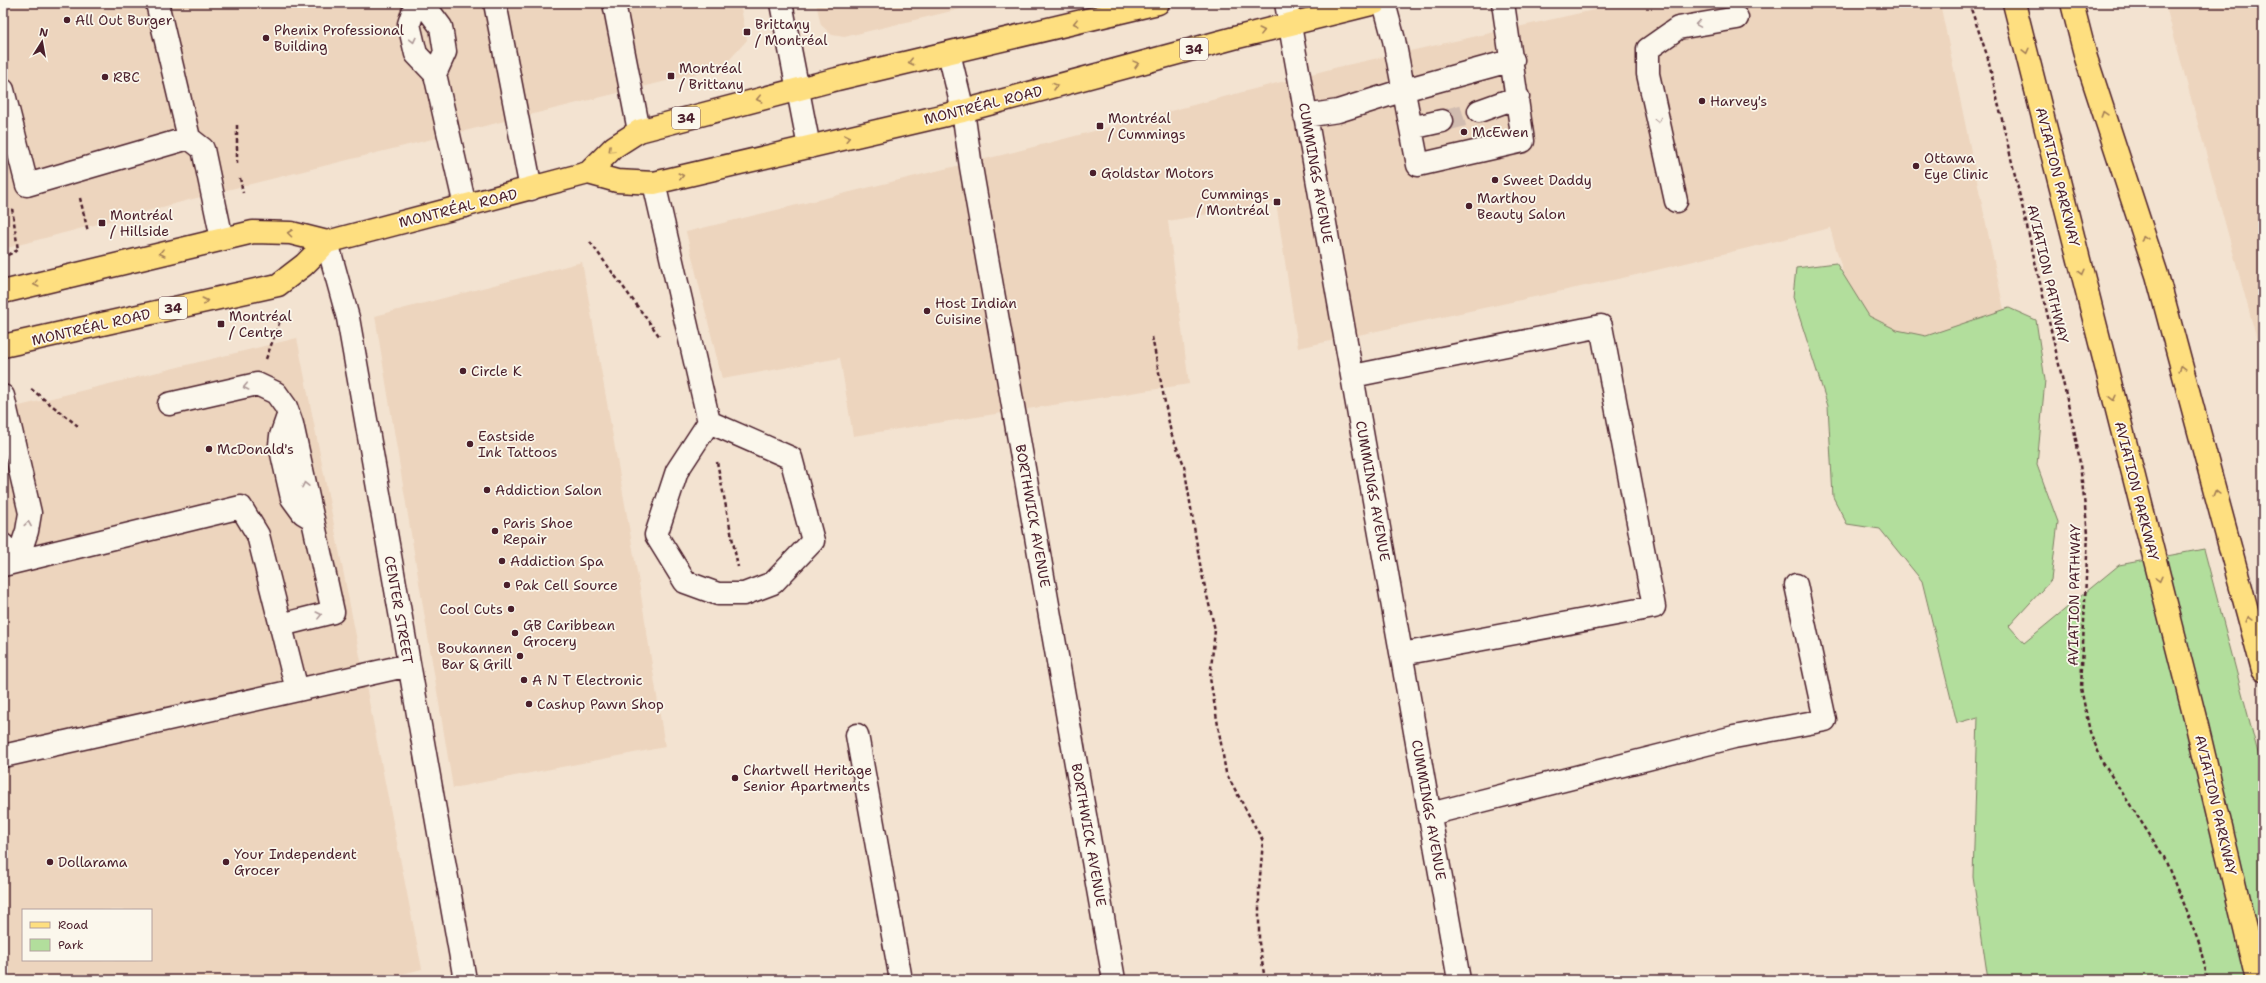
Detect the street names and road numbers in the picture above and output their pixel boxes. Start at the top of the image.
road number: 34 [1180,38,1208,60]
street label: MONTRÉAL ROAD [922,82,1044,128]
street label: CUMMINGS AVENUE [1295,101,1337,245]
street label: AVIATION PARKWAY [2032,105,2084,249]
road number: 34 [672,107,700,129]
street label: MONTRÉAL ROAD [397,185,519,231]
street label: AVIATION PATHWAY [2023,203,2073,346]
road number: 34 [159,297,187,319]
street label: MONTRÉAL ROAD [30,305,152,349]
street label: CUMMINGS AVENUE [1352,419,1394,563]
street label: AVIATION PARKWAY [2111,419,2163,563]
street label: BORTHWICK AVENUE [1012,443,1055,589]
street label: AVIATION PATHWAY [2064,523,2084,666]
street label: CENTER STREET [381,554,417,666]
street label: AVIATION PARKWAY [2191,733,2241,877]
street label: CUMMINGS AVENUE [1408,738,1450,882]
street label: BORTHWICK AVENUE [1068,762,1111,908]

